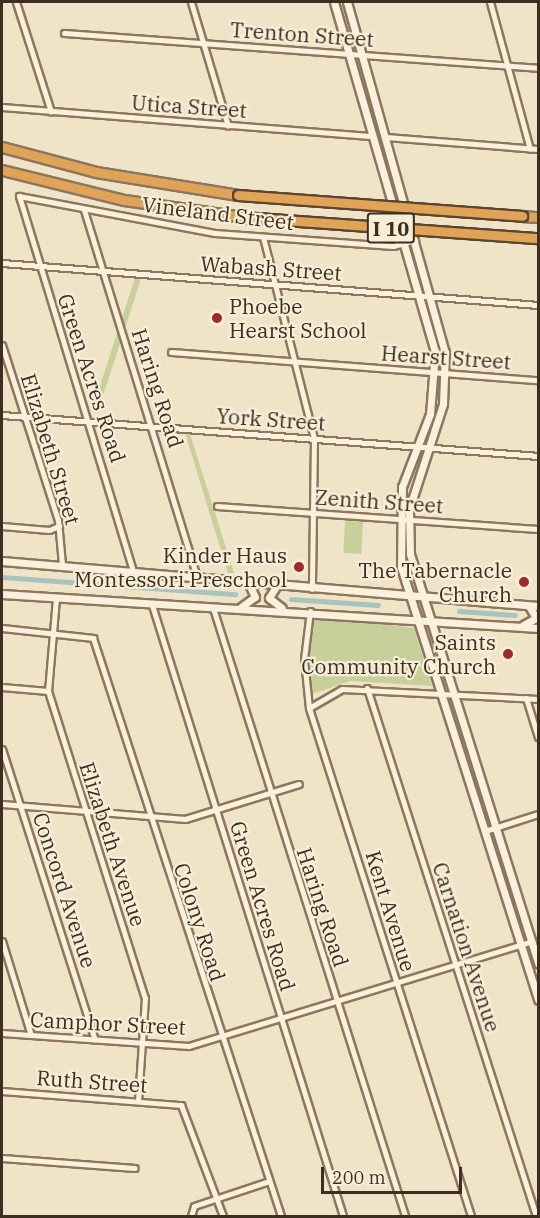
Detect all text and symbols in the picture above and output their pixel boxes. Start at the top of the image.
street label: Trenton Street [229,16,375,52]
street label: Utica Street [130,89,248,123]
street label: Vineland Street [141,191,295,235]
road number: I 10 [366,211,416,245]
street label: Wabash Street [199,250,343,286]
street label: Green Acres Road [53,290,131,466]
place label: Phoebe Hearst School [229,293,367,343]
marker: Phoebe Hearst School [210,311,224,325]
street label: Haring Road [127,325,189,451]
street label: Hearst Street [380,340,512,374]
street label: Elizabeth Street [16,370,86,528]
street label: York Street [216,403,326,435]
street label: Zenith Street [314,484,444,518]
place label: Kinder Haus Montessori Preschool [74,542,287,592]
place label: The Tabernacle Church [358,557,512,607]
marker: Kinder Haus Montessori Preschool [292,560,306,574]
marker: The Tabernacle Church [517,575,531,589]
place label: Saints Community Church [301,629,496,679]
marker: Saints Community Church [501,647,515,661]
street label: Elizabeth Avenue [75,759,151,929]
street label: Concord Avenue [28,809,102,971]
street label: Green Acres Road [225,818,301,994]
street label: Haring Road [292,844,354,970]
street label: Kent Avenue [361,848,421,974]
street label: Carnation Avenue [428,859,506,1035]
street label: Colony Road [169,860,231,984]
street label: Camphor Street [30,1006,186,1040]
street label: Ruth Street [36,1065,148,1097]
scale bar [324,1155,465,1193]
text: 200 m [332,1166,386,1189]

